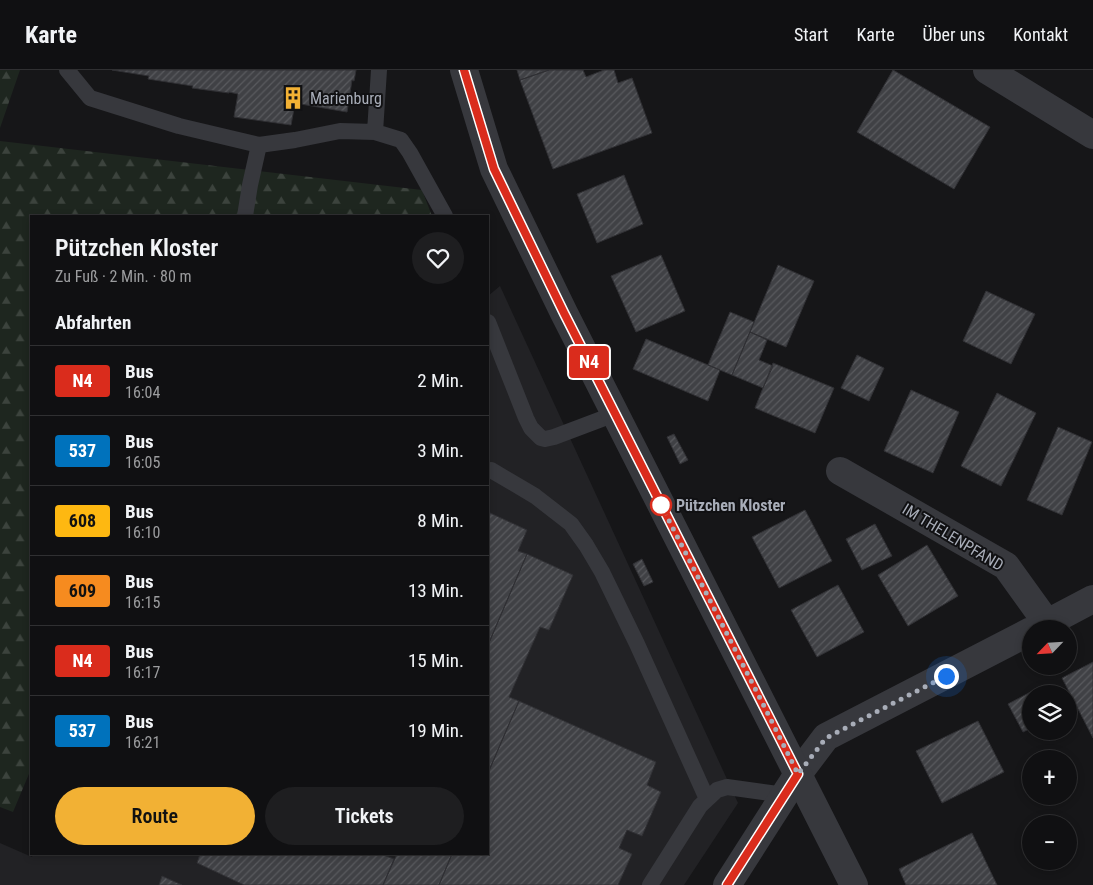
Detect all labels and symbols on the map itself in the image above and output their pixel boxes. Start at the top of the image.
building icon: Marienburg [280,85,306,111]
place label: Marienburg [310,89,382,108]
line badge: N4 [566,346,612,378]
marker: Pützchen Kloster [650,494,672,516]
place label: Pützchen Kloster [676,496,785,515]
street label: IM THELENPFAND [899,499,1007,575]
north arrow [1022,620,1078,675]
your location [934,664,959,689]

